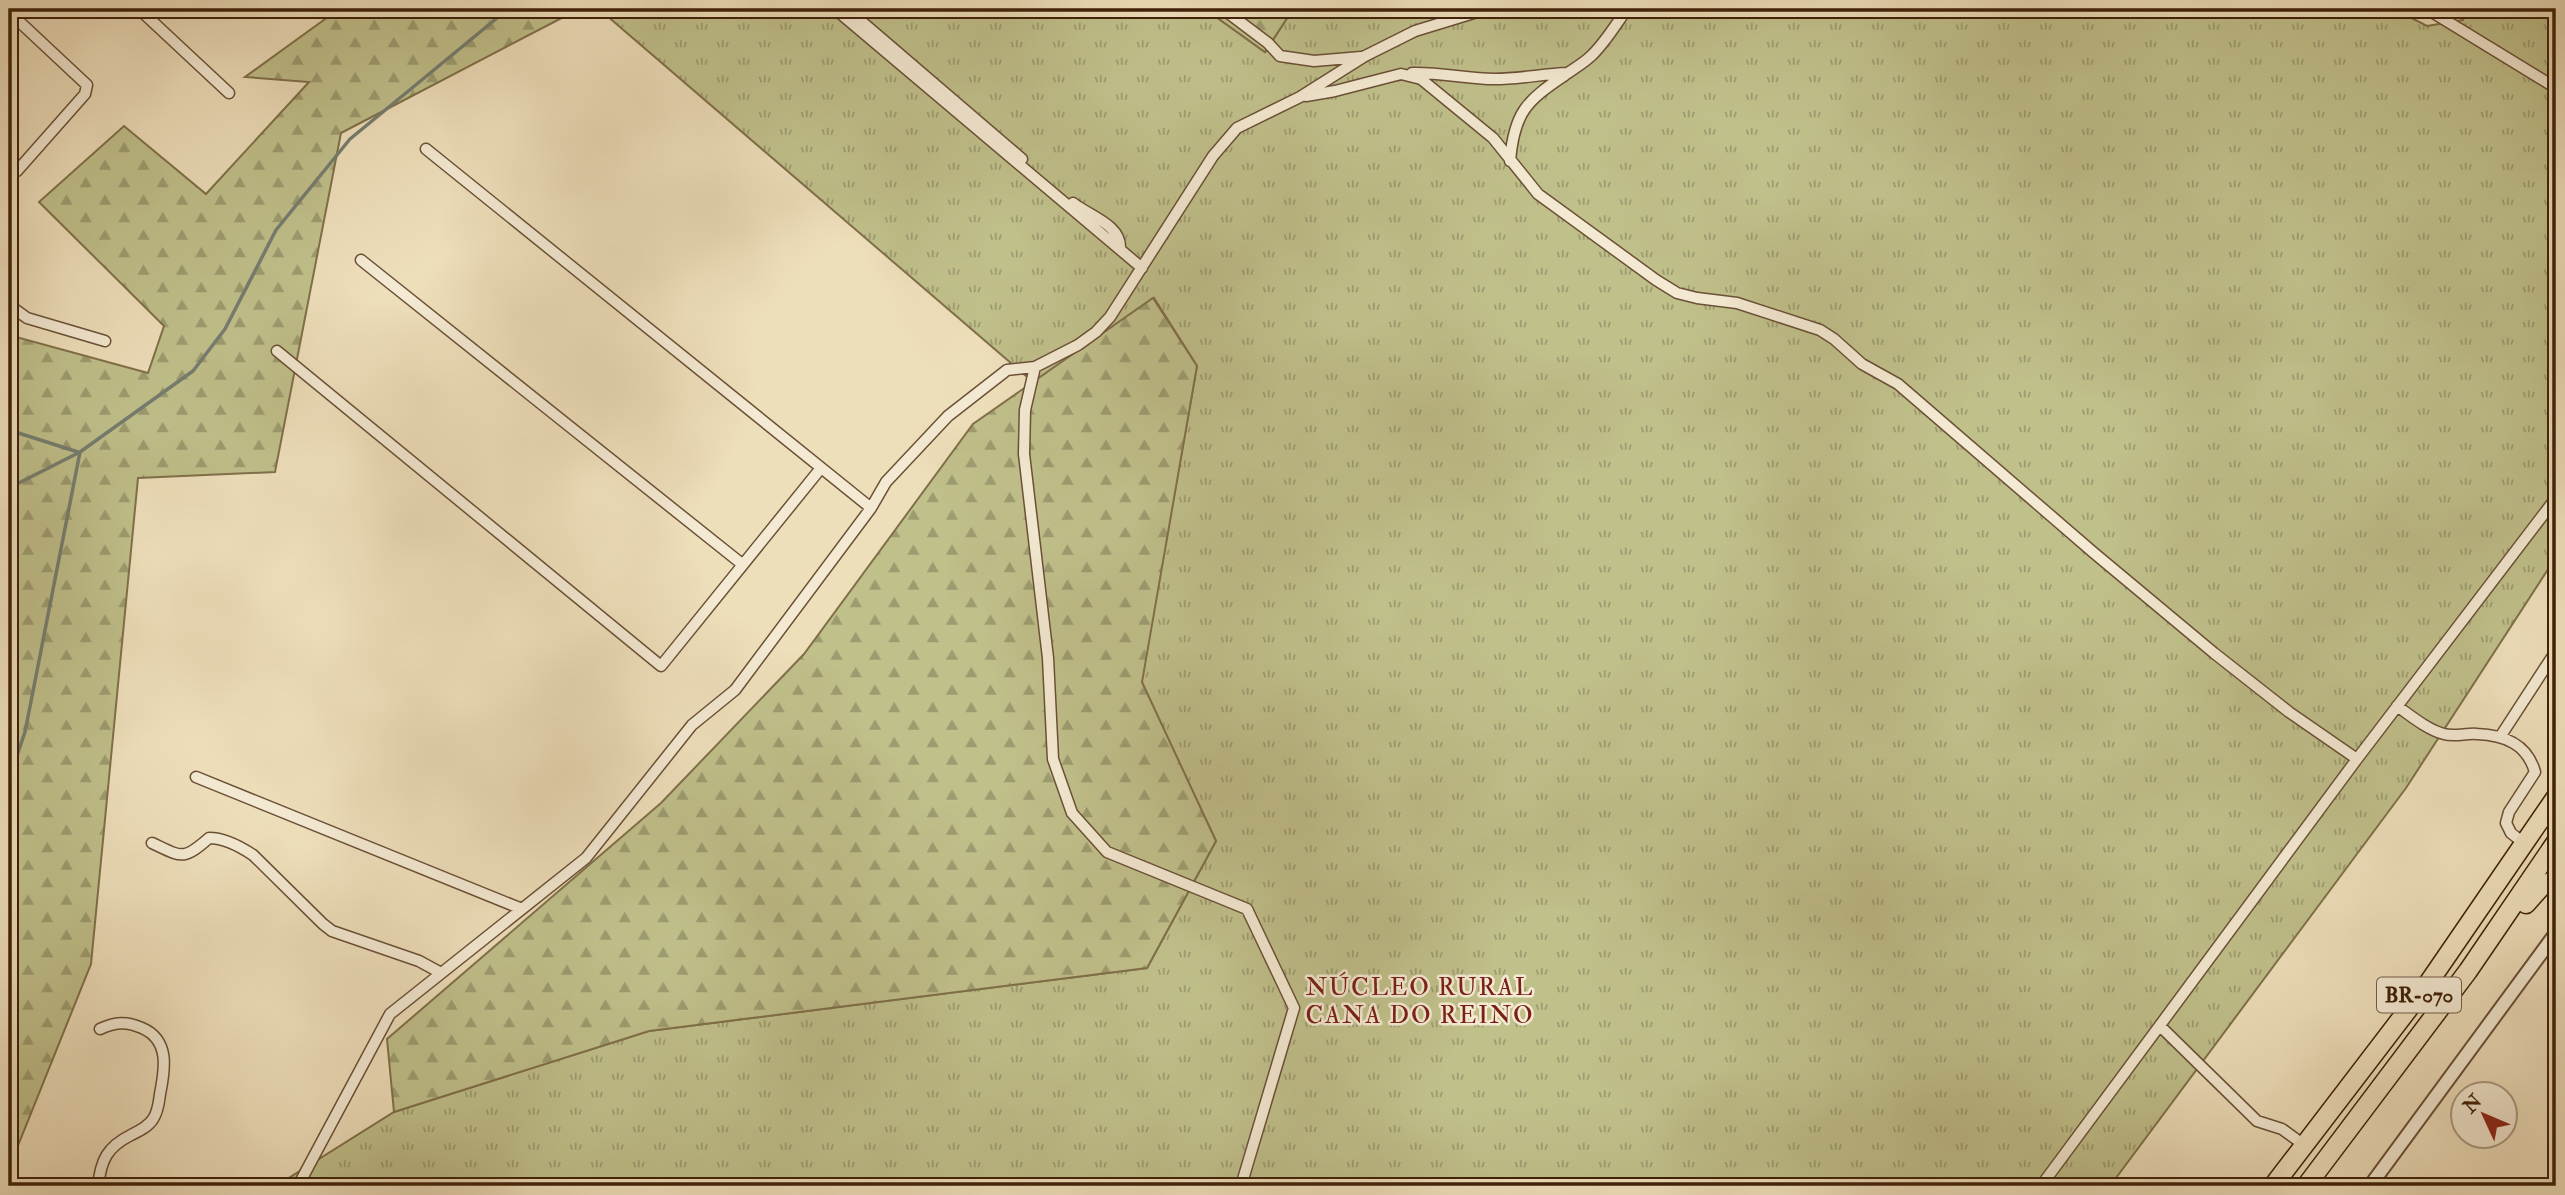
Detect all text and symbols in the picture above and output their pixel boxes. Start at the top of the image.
district label: NÚCLEO RURAL CANA DO REINO [1305,971,1535,1031]
road number: BR-070 [2377,978,2461,1012]
north arrow [2450,1080,2520,1150]
text: N [2457,1089,2488,1119]

